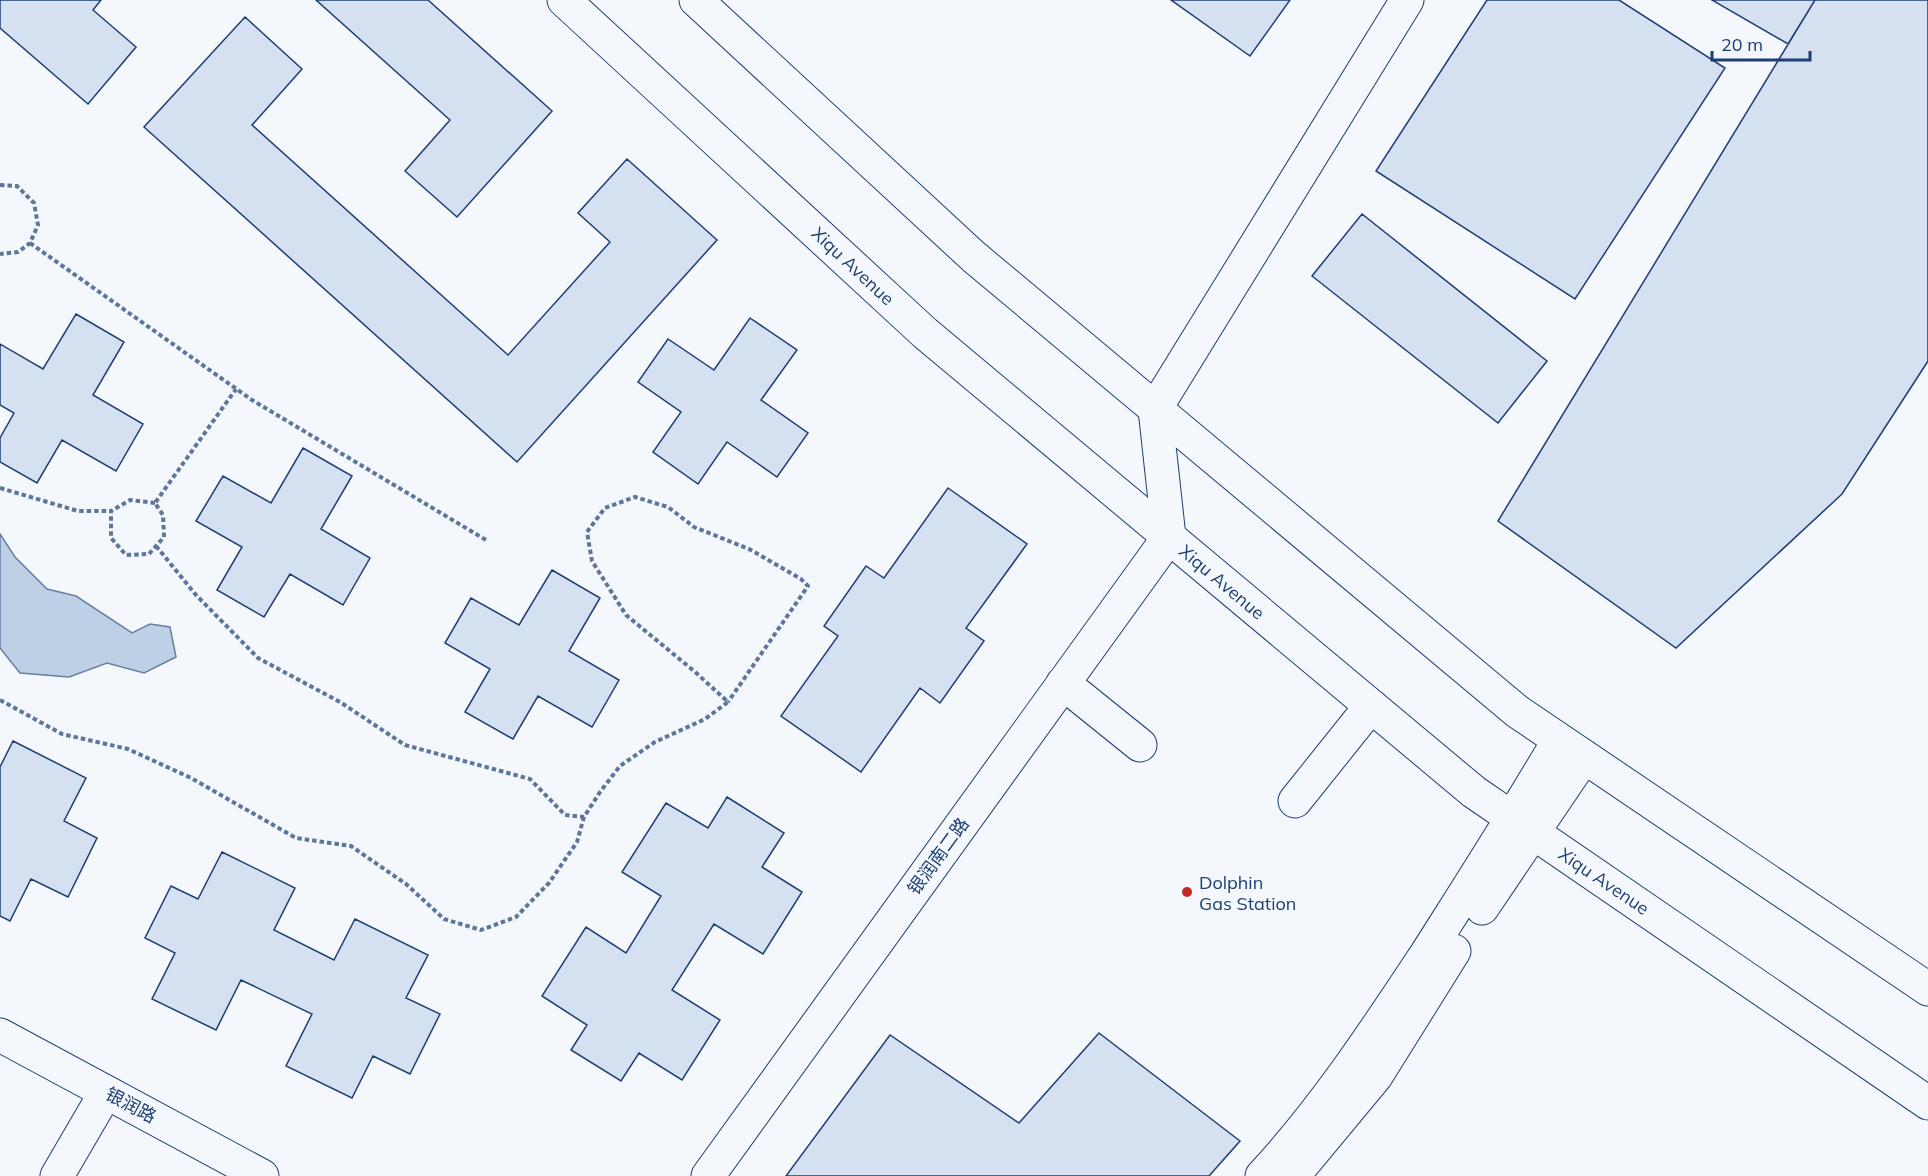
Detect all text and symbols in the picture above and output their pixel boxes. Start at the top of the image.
scale bar [1712,24,1810,62]
text: 20 m [1721,33,1763,56]
street label: Xiqu Avenue [807,222,899,310]
street label: Xiqu Avenue [1175,540,1269,624]
street label: 银润南二路 [902,813,974,899]
street label: Xiqu Avenue [1554,842,1654,920]
place label: Dolphin Gas Station [1199,871,1296,915]
marker: Dolphin Gas Station [1180,885,1194,899]
street label: 银润路 [102,1082,160,1128]

